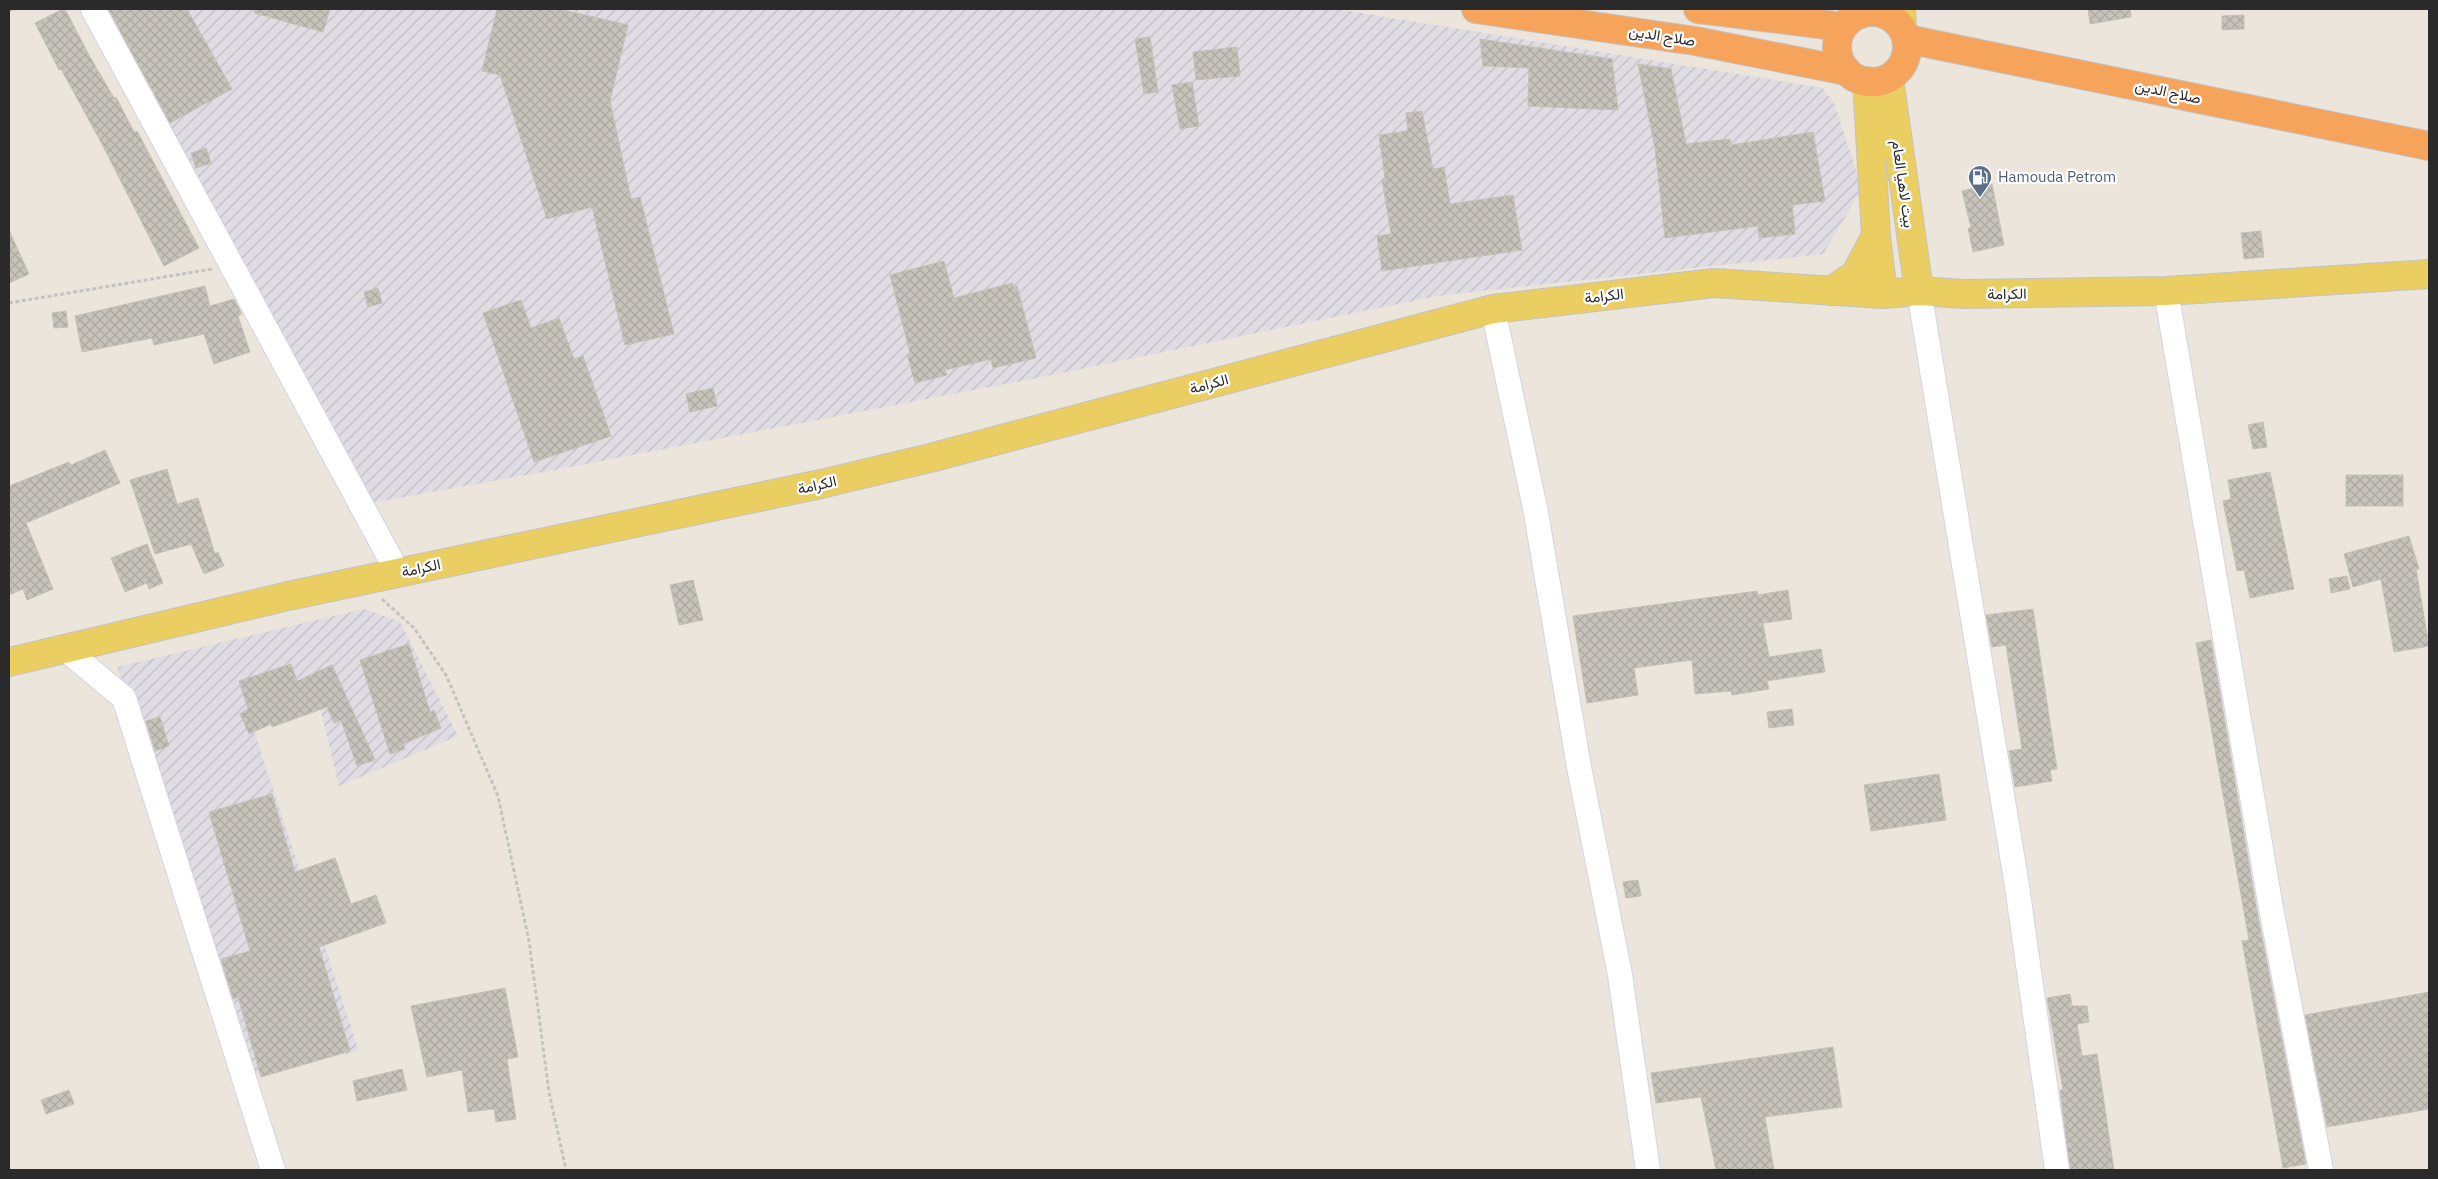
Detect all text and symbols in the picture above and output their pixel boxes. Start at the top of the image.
street label: صلاح الدين [1627,21,1697,52]
street label: صلاح الدين [2133,75,2203,110]
street label: بيت لاهيا العام [1887,139,1919,229]
fuel station icon: Hamouda Petrom [1967,164,1993,198]
place label: Hamouda Petrom [1998,167,2116,186]
street label: الكرامة [1583,284,1625,307]
street label: الكرامة [1987,284,2027,303]
street label: الكرامة [1187,369,1230,398]
street label: الكرامة [796,471,838,498]
street label: الكرامة [400,554,442,581]

